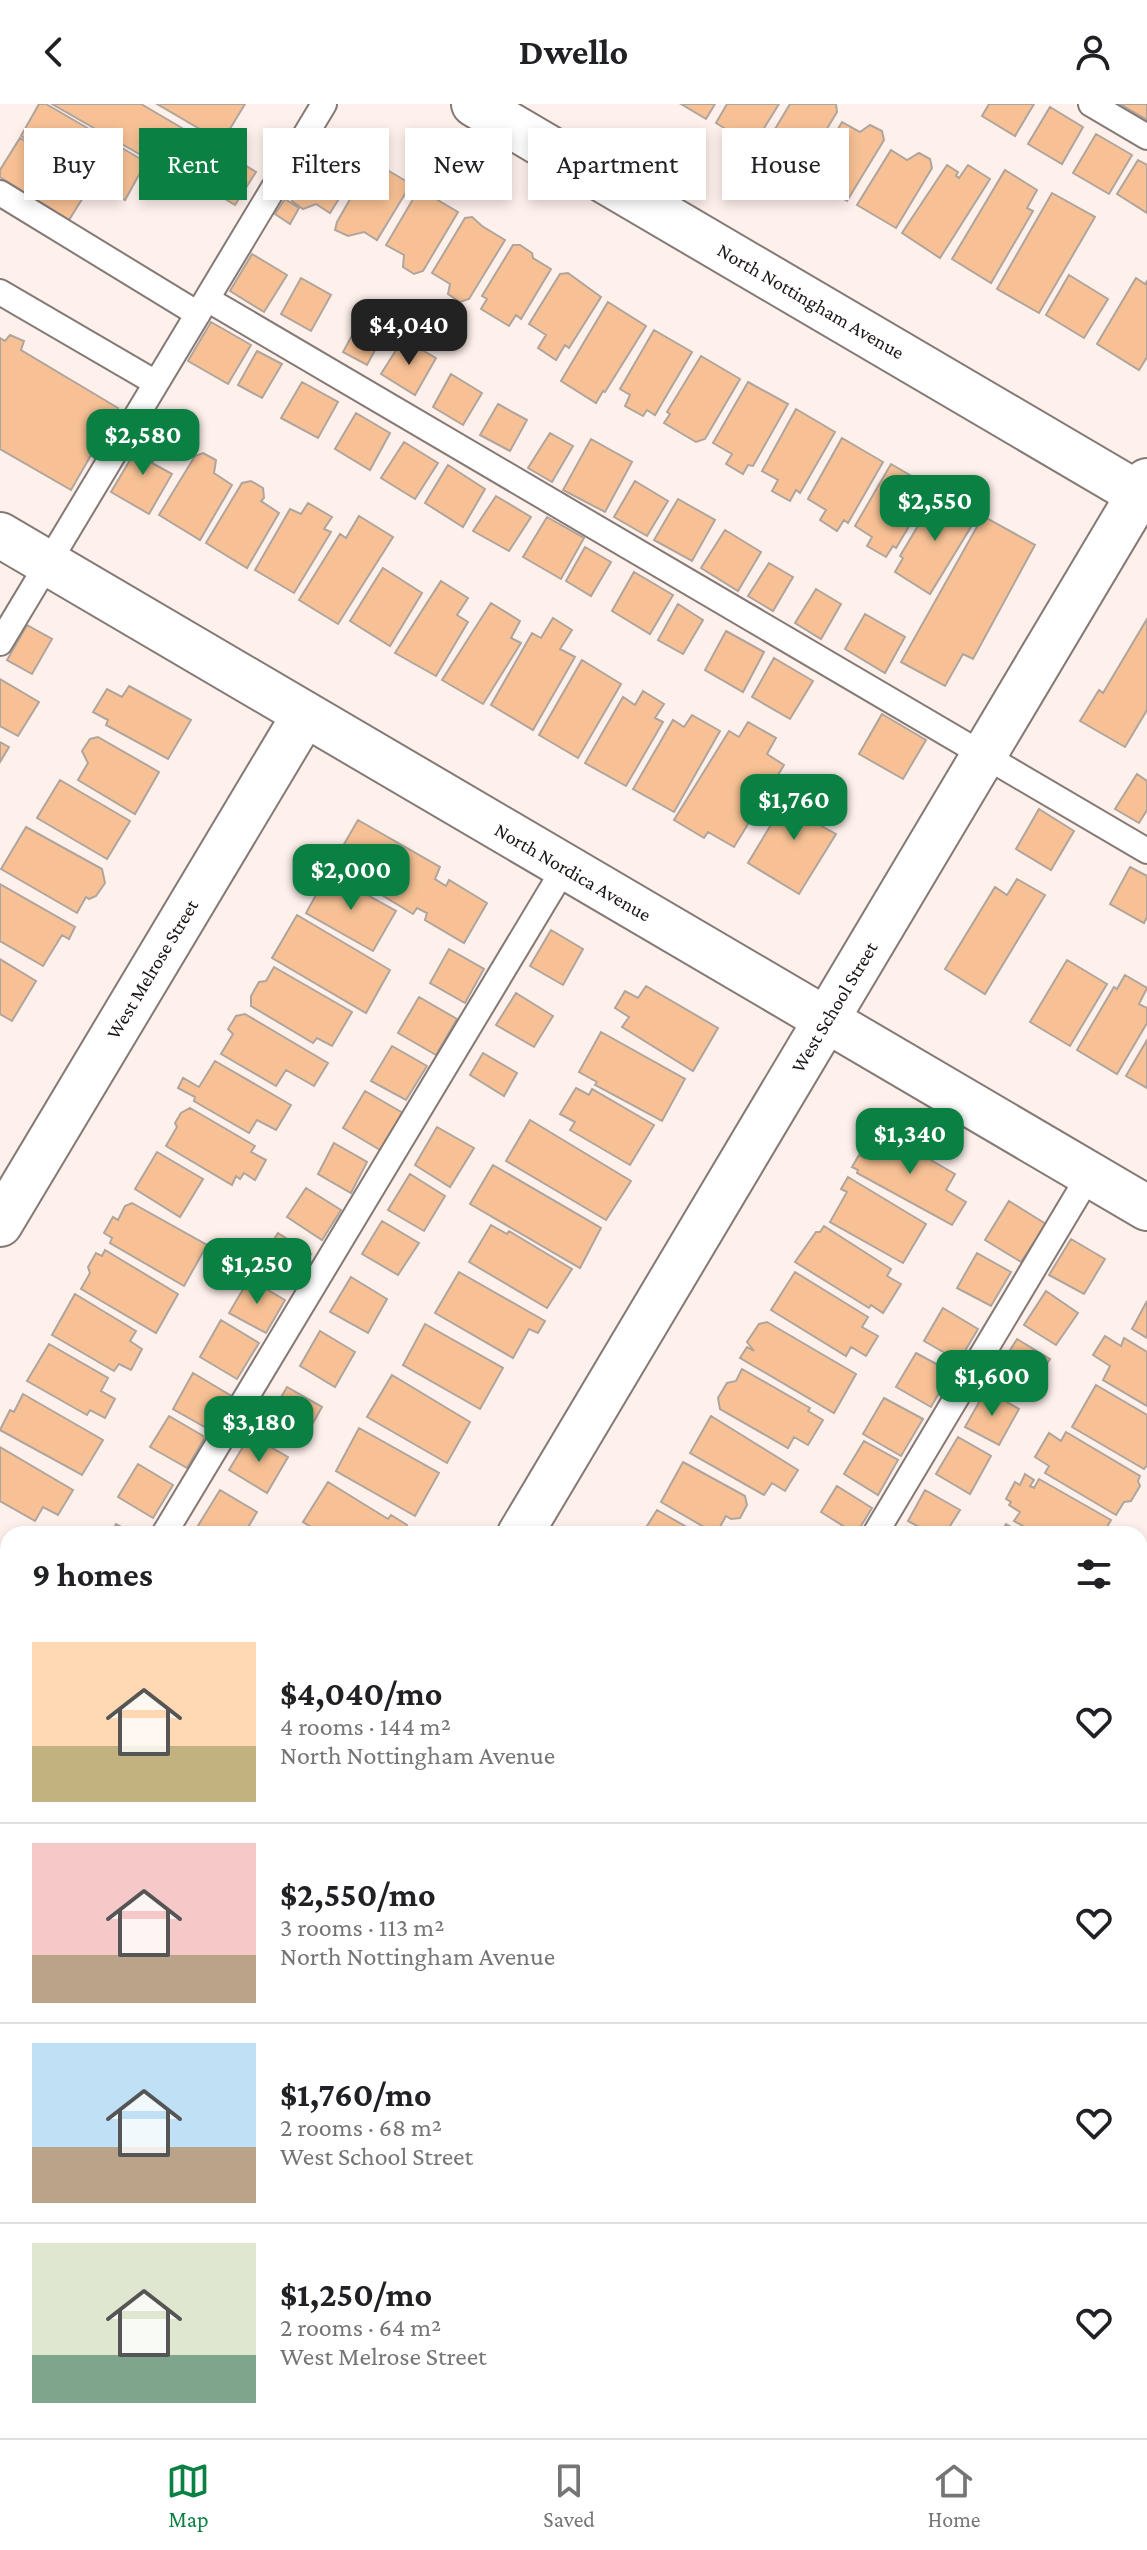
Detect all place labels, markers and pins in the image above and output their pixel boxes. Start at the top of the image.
pin: $4,040 [344,299,474,367]
pin: $2,580 [78,409,208,477]
pin: $2,550 [870,475,1000,543]
pin: $1,760 [729,774,859,842]
pin: $2,000 [286,844,416,912]
pin: $1,340 [845,1108,975,1176]
pin: $1,250 [192,1238,322,1306]
pin: $1,600 [927,1350,1057,1418]
pin: $3,180 [194,1396,324,1464]

